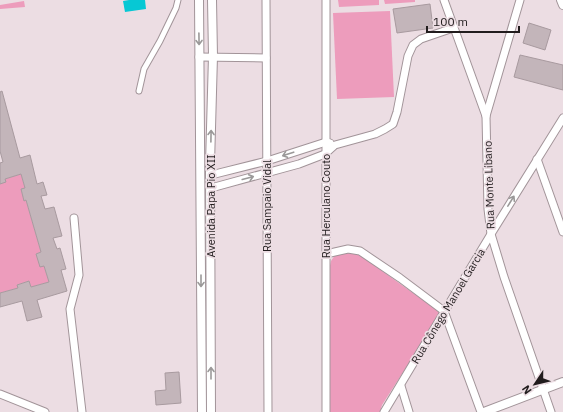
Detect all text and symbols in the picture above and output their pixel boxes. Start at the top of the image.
scale bar [427,8,519,34]
text: 100 m [433,14,468,29]
one-way arrow [195,32,203,45]
one-way arrow [207,130,215,143]
street label: Rua Monte Líbano [480,141,498,229]
one-way arrow [283,150,295,158]
street label: Avenida Papa Pio XII [204,154,218,258]
street label: Rua Herculano Couto [319,154,333,258]
street label: Rua Sampaio Vidal [260,160,274,252]
one-way arrow [242,174,255,181]
one-way arrow [508,195,516,207]
street label: Rua Cônego Manoel Garcia [408,246,488,366]
one-way arrow [197,274,205,287]
north arrow [515,364,555,404]
one-way arrow [207,367,215,380]
text: N [519,382,535,397]

